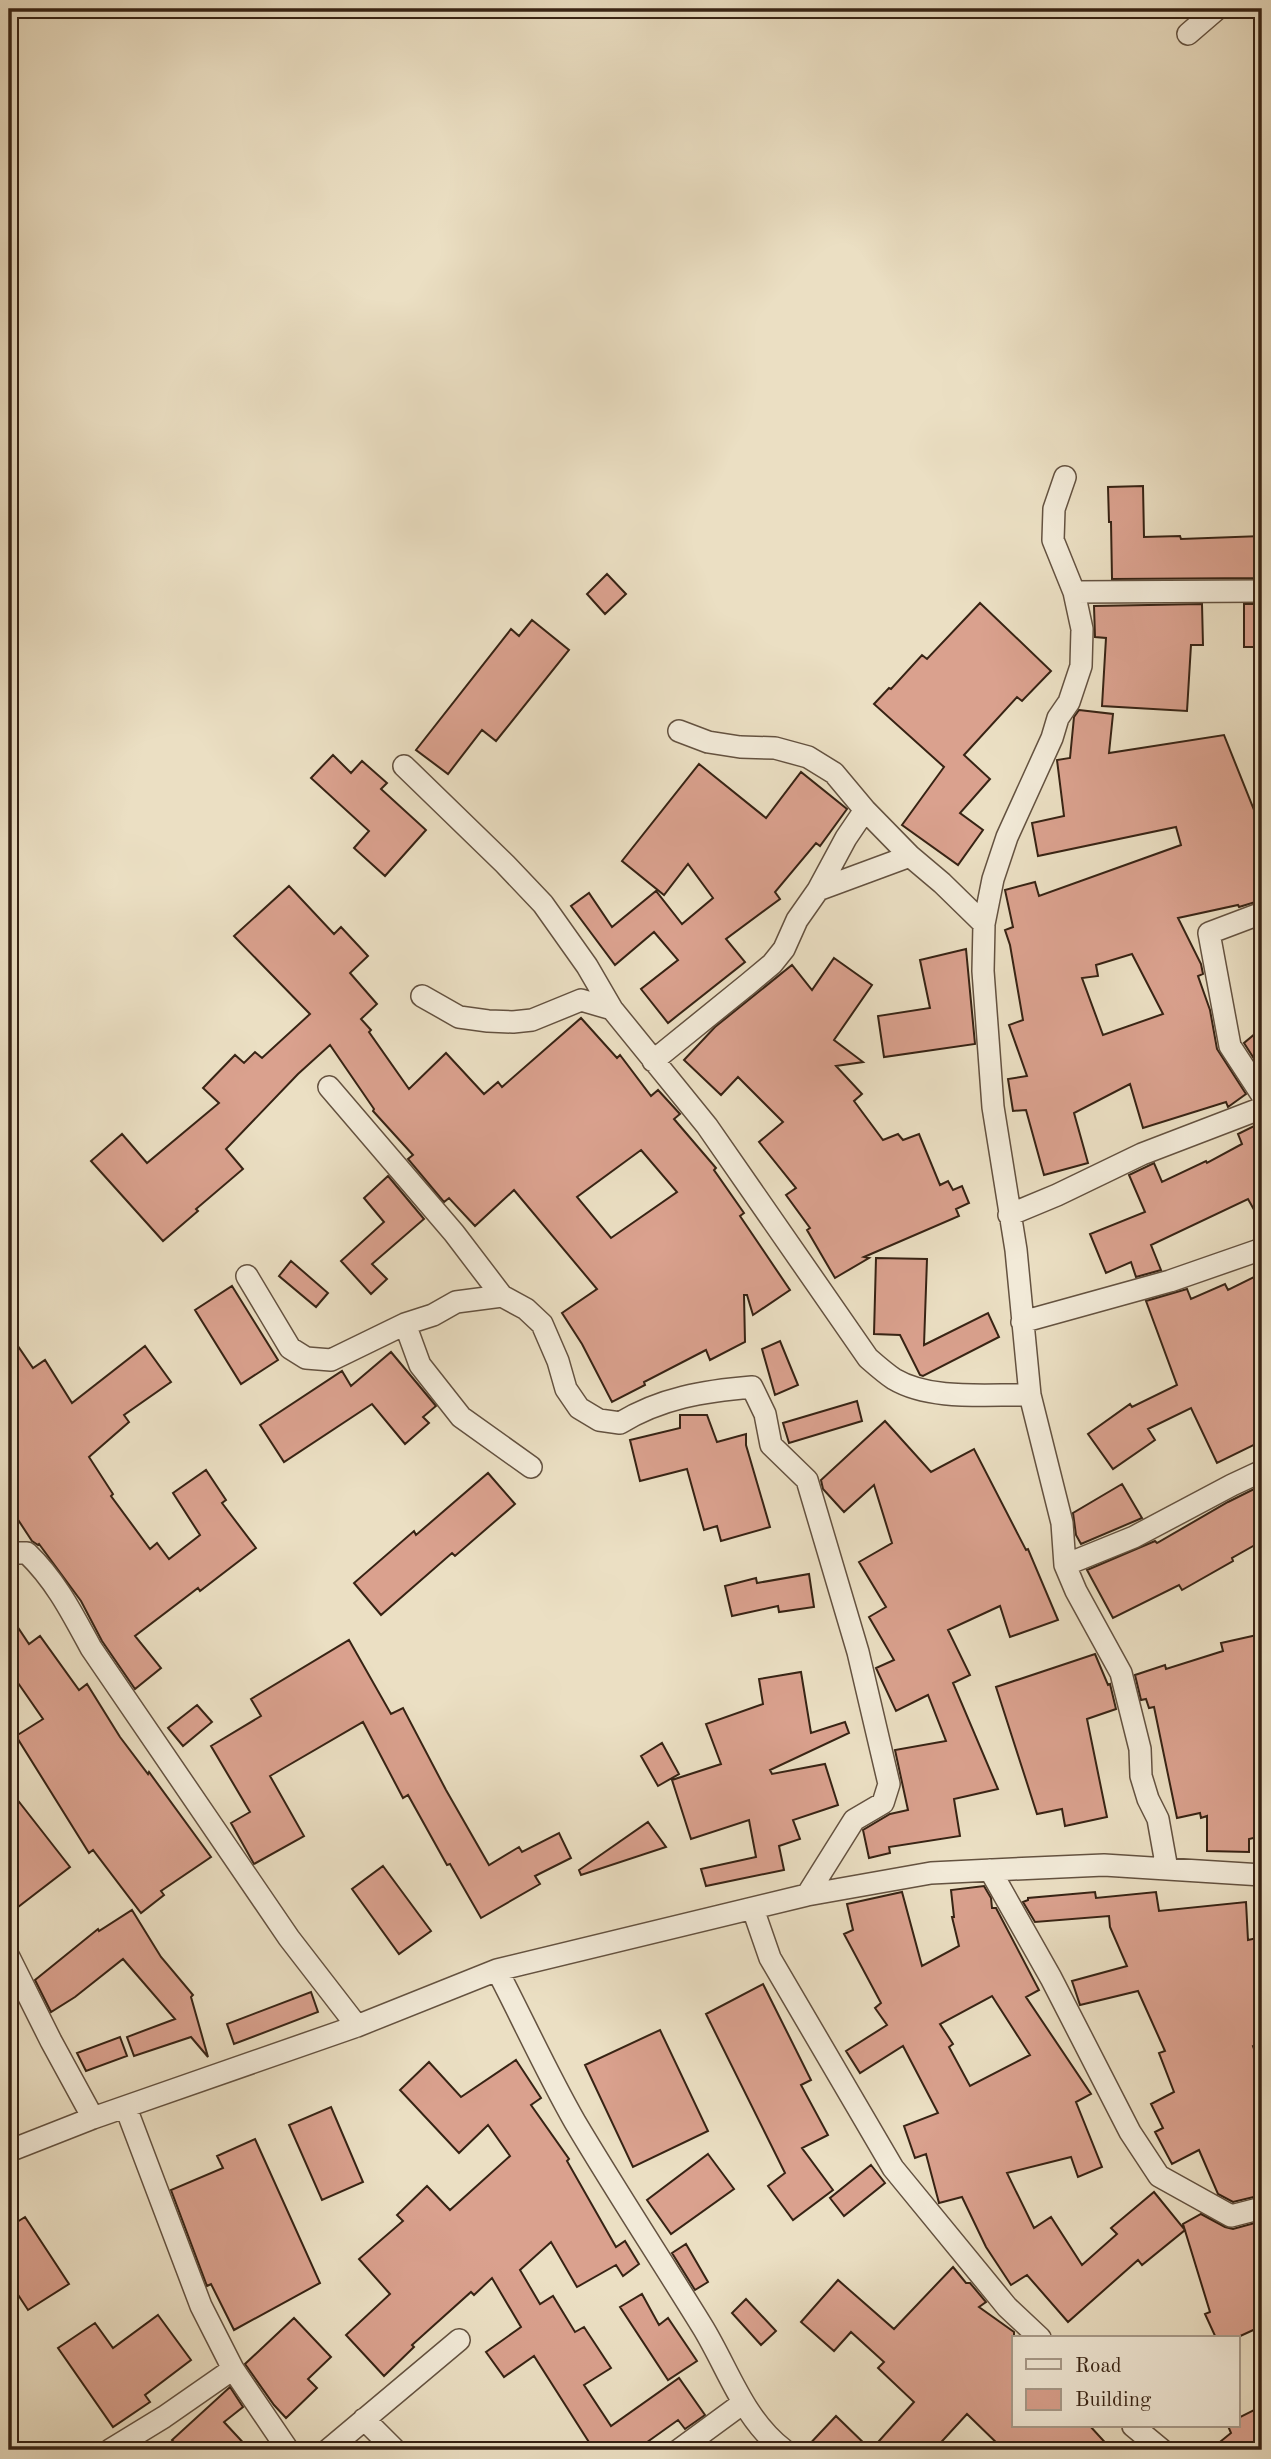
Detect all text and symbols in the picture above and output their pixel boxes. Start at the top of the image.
legend [1012,2336,1240,2428]
text: Road [1075,2356,1122,2377]
text: Building [1075,2390,1152,2411]

